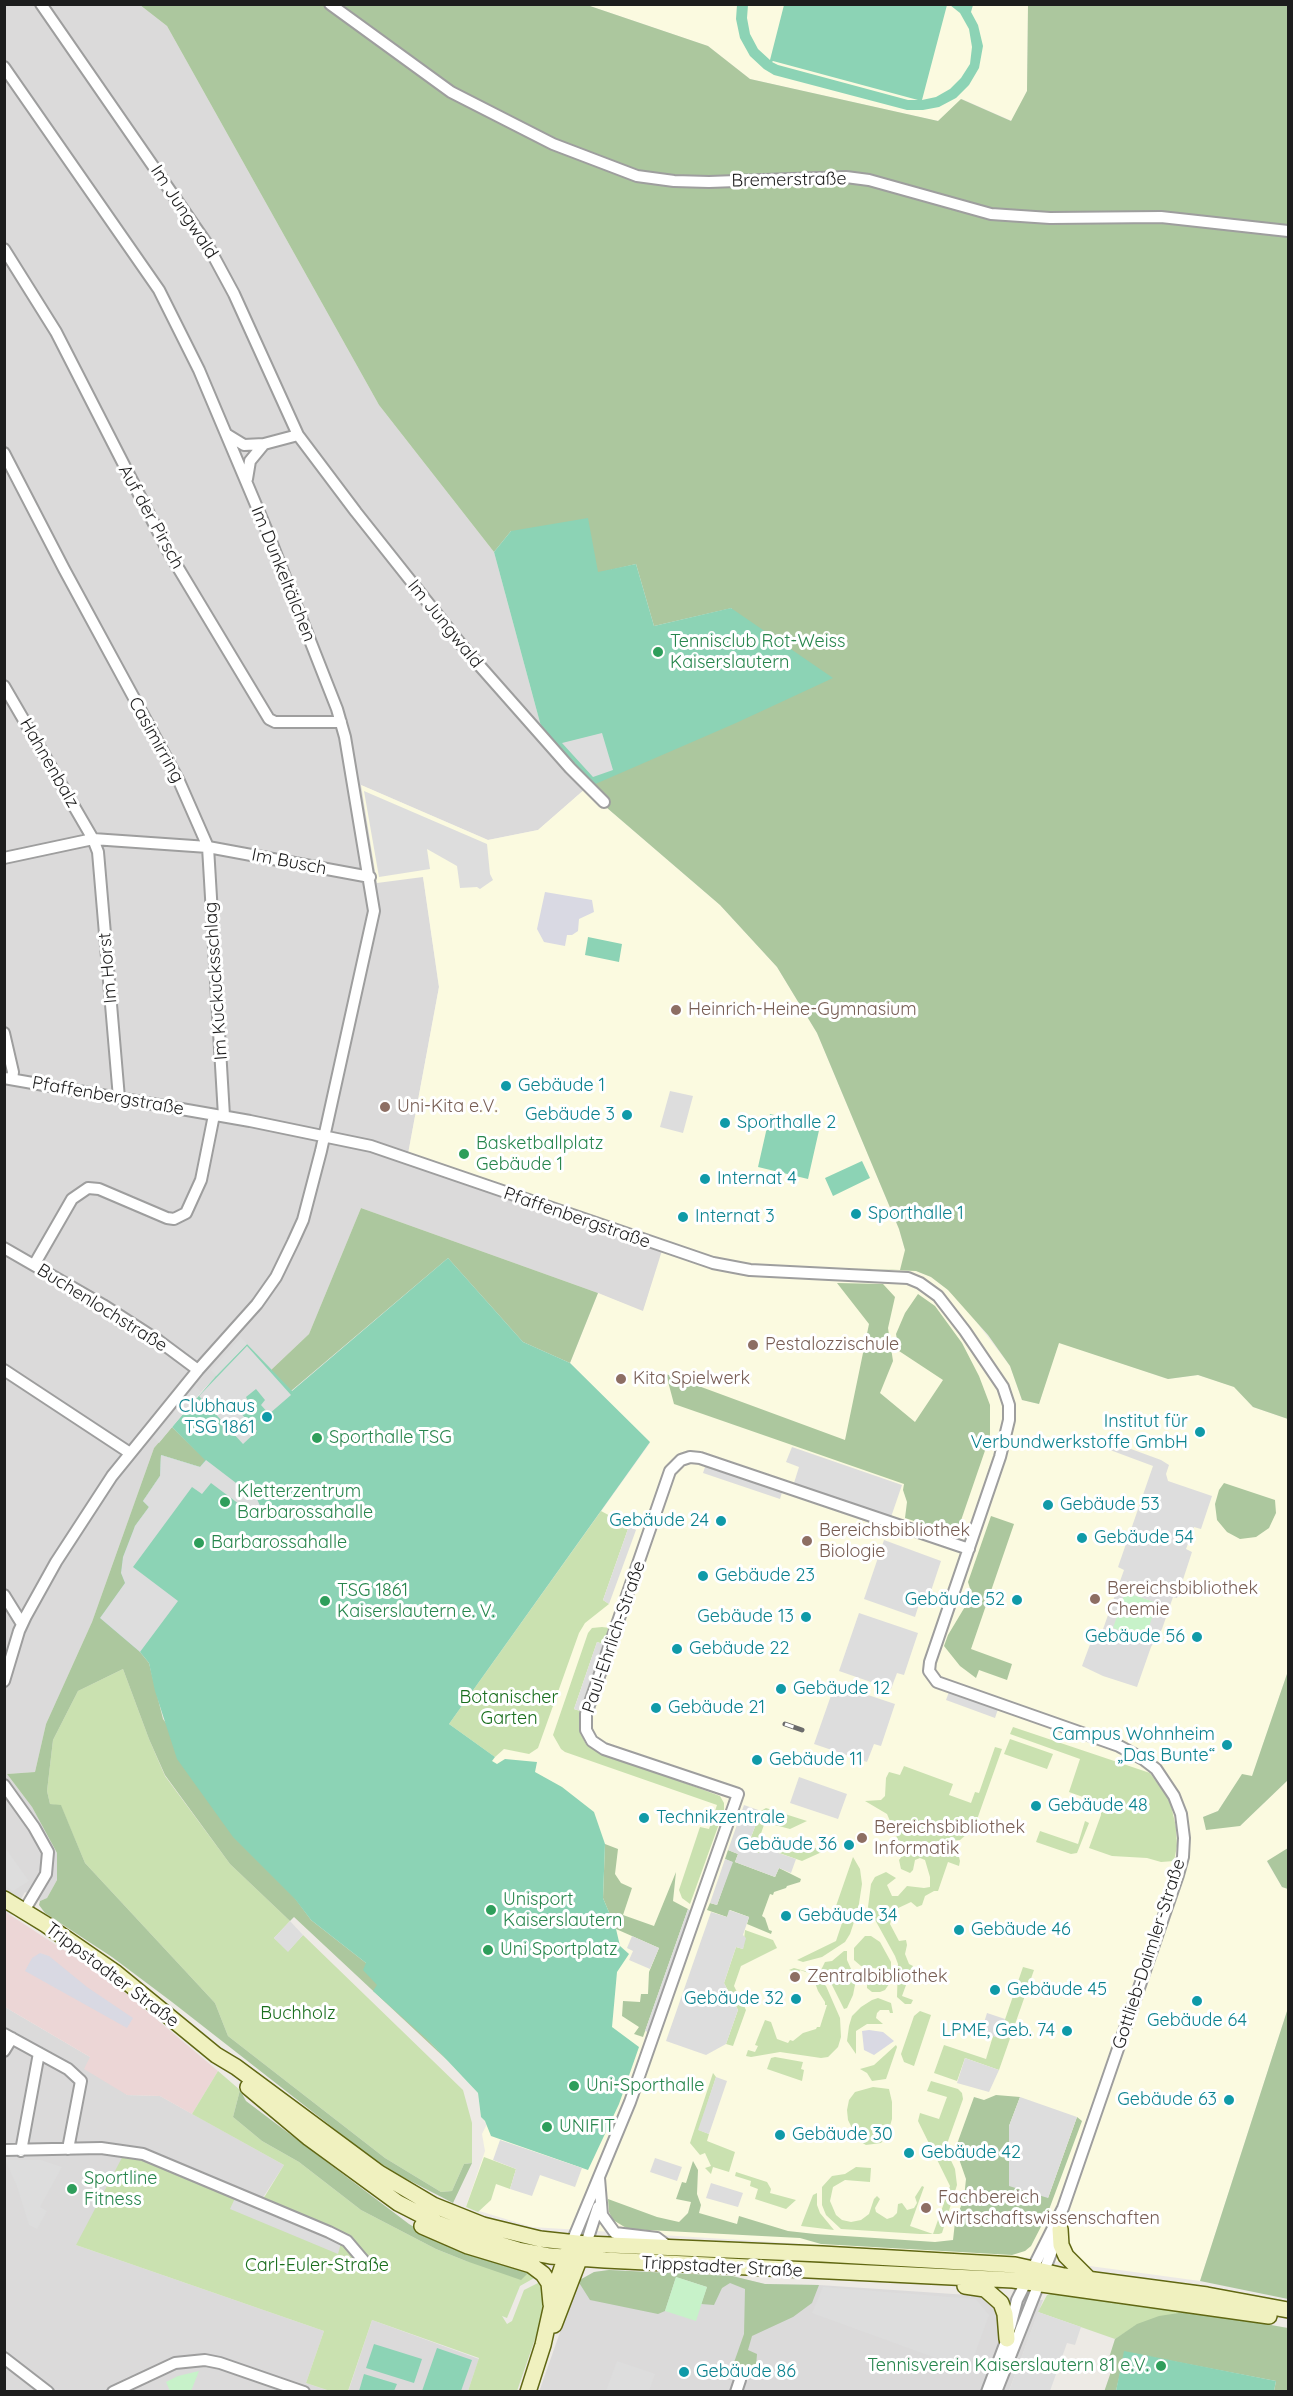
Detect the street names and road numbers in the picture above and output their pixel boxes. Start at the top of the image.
street label: Im Jungwald [146,161,222,263]
street label: Bremerstraße [731,168,847,192]
street label: Auf der Pirsch [114,461,188,573]
street label: Im Dunkeltälchen [246,503,320,645]
street label: Im Jungwald [403,575,487,673]
street label: Casimirring [124,693,188,787]
street label: Hahnenbalz [15,714,83,812]
street label: Im Busch [250,844,328,880]
street label: Im Kuckucksschlag [200,901,232,1061]
street label: Im Horst [94,932,122,1004]
street label: Pfaffenbergstraße [30,1072,186,1120]
street label: Pfaffenbergstraße [501,1183,653,1253]
street label: Buchenlochstraße [33,1259,171,1357]
street label: Paul-Ehrlich-Straße [578,1558,650,1716]
street label: Gottlieb-Daimler-Straße [1108,1856,1190,2052]
street label: Trippstadter Straße [41,1918,183,2032]
street label: Trippstadter Straße [641,2252,803,2282]

